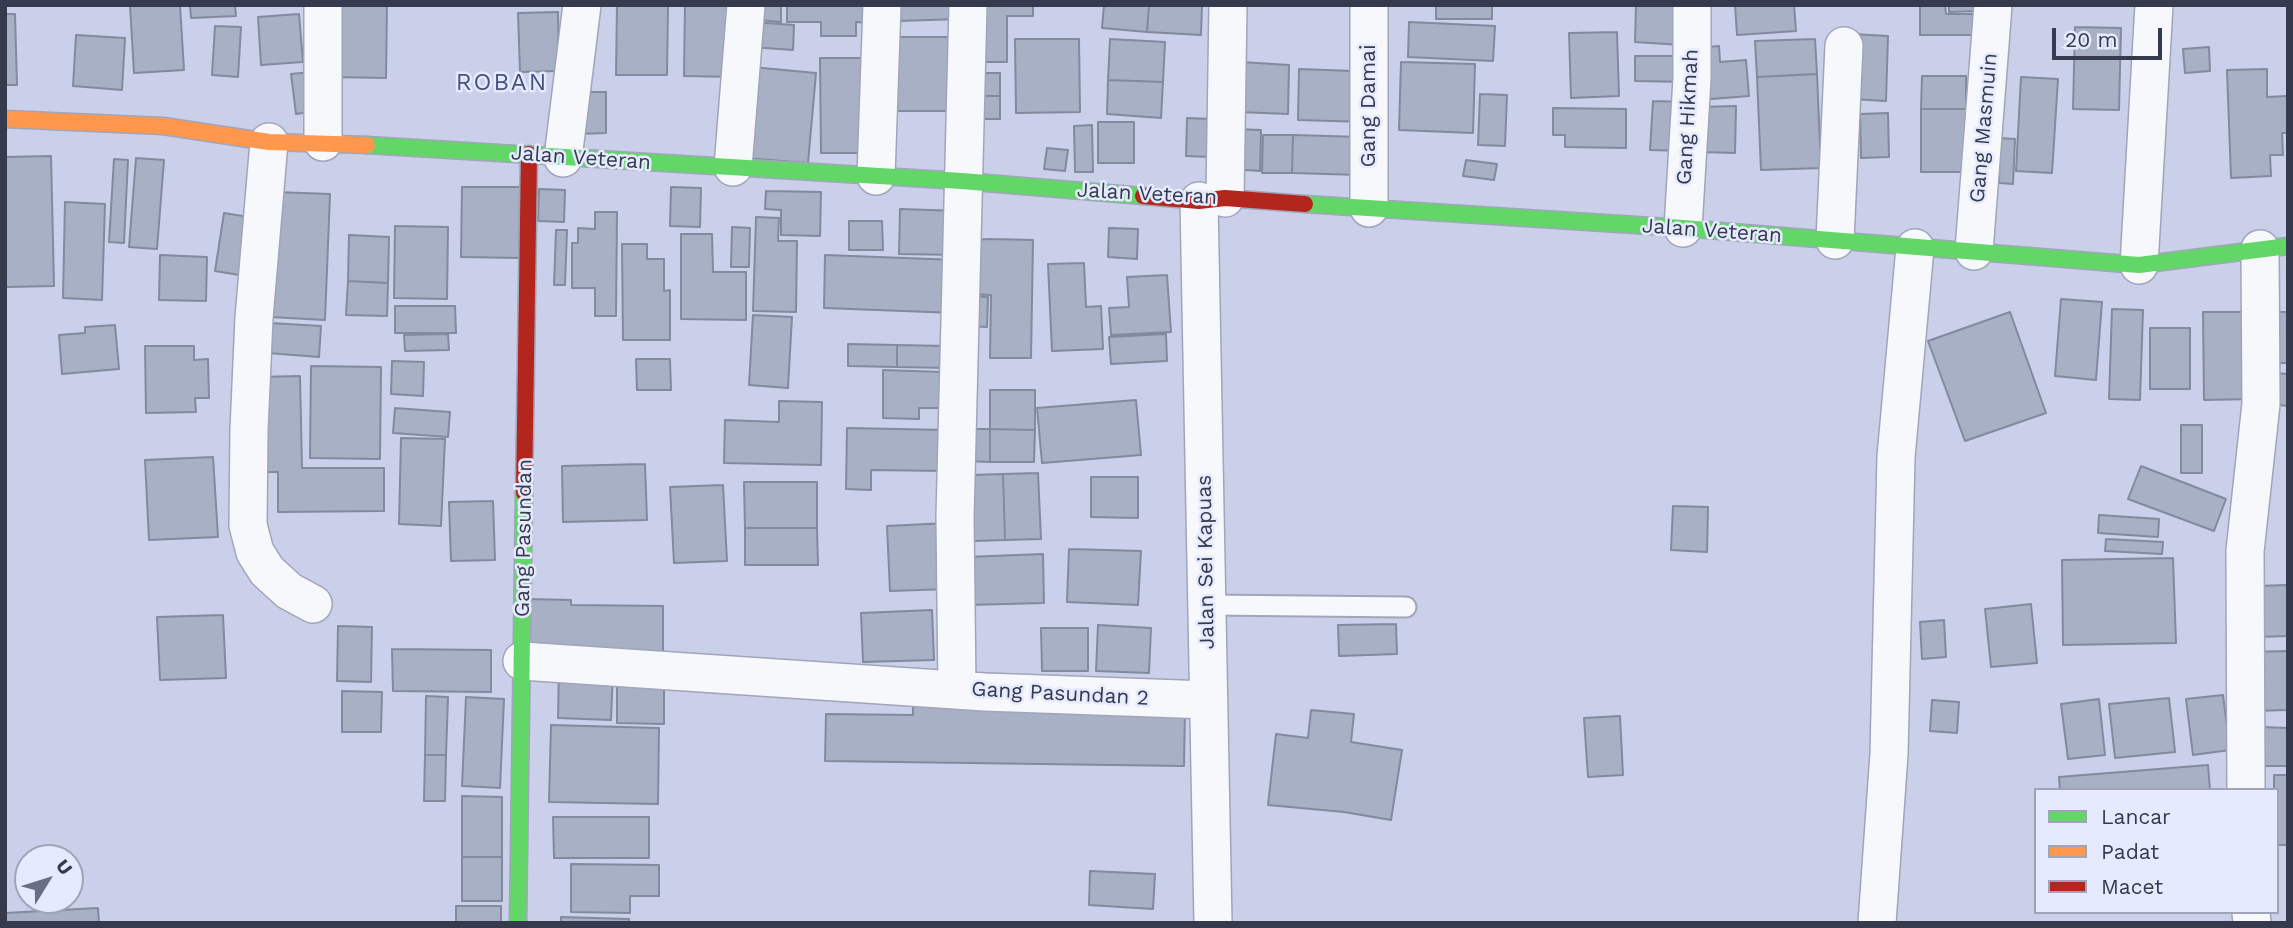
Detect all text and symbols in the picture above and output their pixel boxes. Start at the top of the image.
scale bar [2055,14,2165,58]
text: 20 m [2065,27,2117,52]
street label: Gang Damai [1356,45,1382,167]
street label: Gang Hikmah [1672,48,1704,186]
street label: Gang Masmuin [1965,52,2003,204]
district label: ROBAN [456,69,548,97]
street label: Jalan Veteran [510,141,652,175]
street label: Jalan Veteran [1076,178,1218,210]
street label: Jalan Veteran [1641,214,1783,248]
street label: Gang Pasundan [510,459,538,617]
street label: Jalan Sei Kapuas [1192,474,1220,650]
street label: Gang Pasundan 2 [971,677,1149,711]
legend [2034,788,2279,914]
text: Lancar [2101,804,2171,829]
text: Padat [2101,839,2159,864]
north arrow [14,844,84,914]
text: U [51,855,78,879]
text: Macet [2101,874,2163,899]

